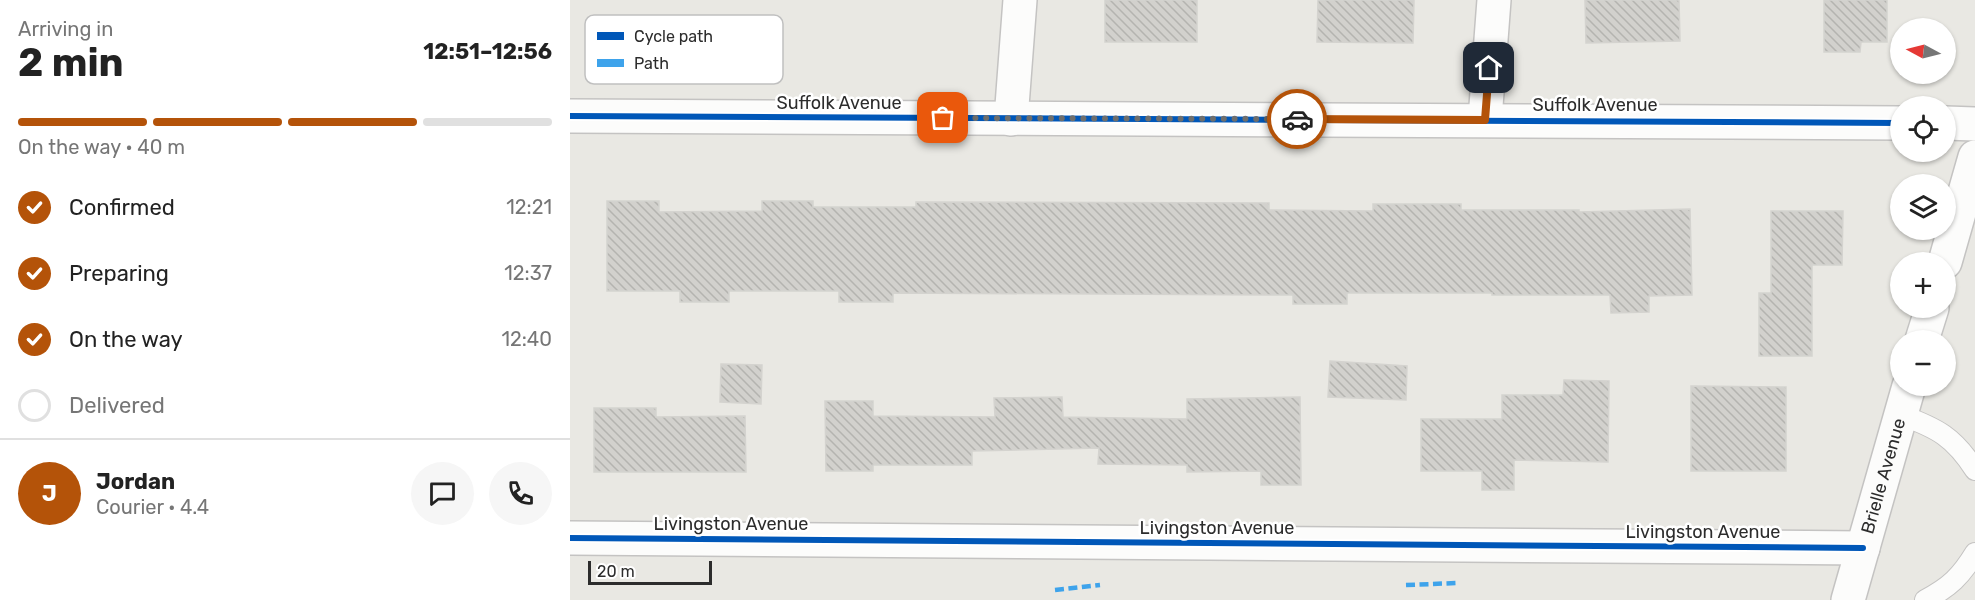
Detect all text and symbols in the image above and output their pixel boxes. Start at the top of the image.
legend [585,15,783,84]
text: Arriving in [18,17,113,41]
north arrow [1890,18,1956,84]
map controls [1890,18,1956,396]
text: Cycle path [634,27,713,46]
text: 12:51–12:56 [423,38,552,65]
text: 2 min [18,40,124,86]
pin [1463,42,1514,93]
icon: home [1472,51,1505,84]
text: Path [634,54,669,73]
courier [1267,89,1327,149]
street label: Suffolk Avenue [776,92,902,114]
pin [917,92,968,143]
street label: Suffolk Avenue [1532,94,1658,116]
button: locate [1890,96,1956,162]
icon: bag [926,101,959,134]
icon: car [1281,103,1314,136]
text: On the way · 40 m [18,135,185,159]
button: layers [1890,174,1956,240]
icon: check [18,191,51,224]
text: Confirmed [69,194,175,221]
text: 12:21 [506,195,552,219]
button: + [1890,252,1956,318]
icon: check [18,257,51,290]
text: Preparing [69,260,169,287]
text: 12:37 [504,261,552,285]
icon: check [18,323,51,356]
text: On the way [69,326,183,353]
text: 12:40 [501,327,552,351]
button: − [1890,330,1956,396]
text: Delivered [69,392,165,419]
street label: Brielle Avenue [1856,416,1910,536]
button: chat [411,462,474,525]
button: phone [489,462,552,525]
text: Jordan [96,468,175,495]
text: J [42,480,57,507]
text: Courier · 4.4 [96,495,209,519]
street label: Livingston Avenue [654,513,808,535]
street label: Livingston Avenue [1140,517,1294,539]
street label: Livingston Avenue [1626,521,1780,543]
scale bar [588,558,712,586]
text: 20 m [597,562,635,581]

